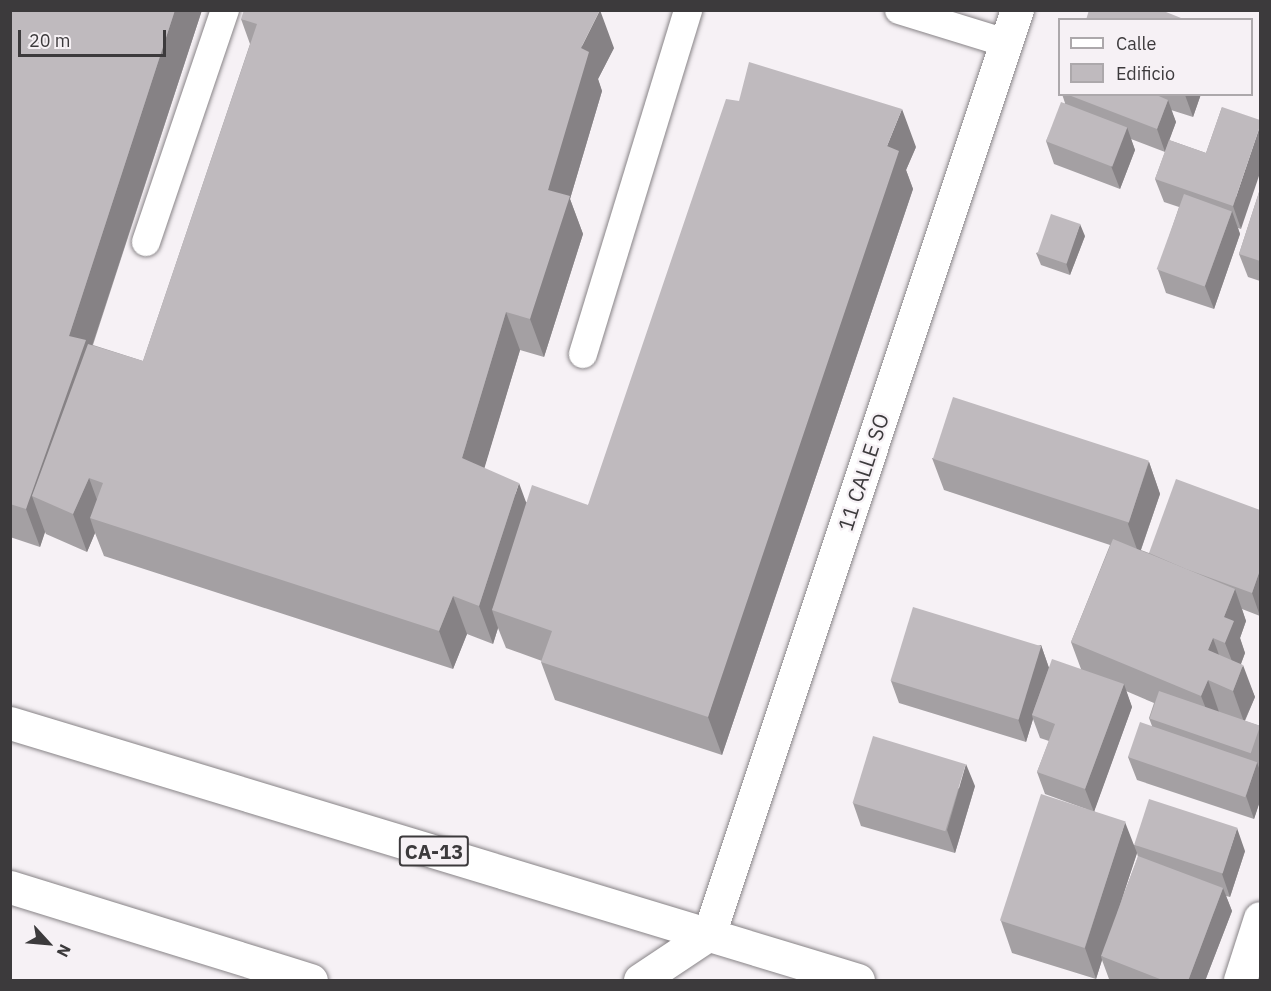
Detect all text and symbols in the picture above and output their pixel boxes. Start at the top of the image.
scale bar [21,18,170,56]
legend [1058,18,1253,96]
text: 20 m [29,29,71,52]
text: Calle [1116,32,1156,55]
text: Edificio [1116,62,1175,85]
street label: 11 CALLE SO [832,410,894,534]
road number: CA-13 [398,834,470,868]
north arrow [18,913,78,973]
text: N [53,941,76,960]

